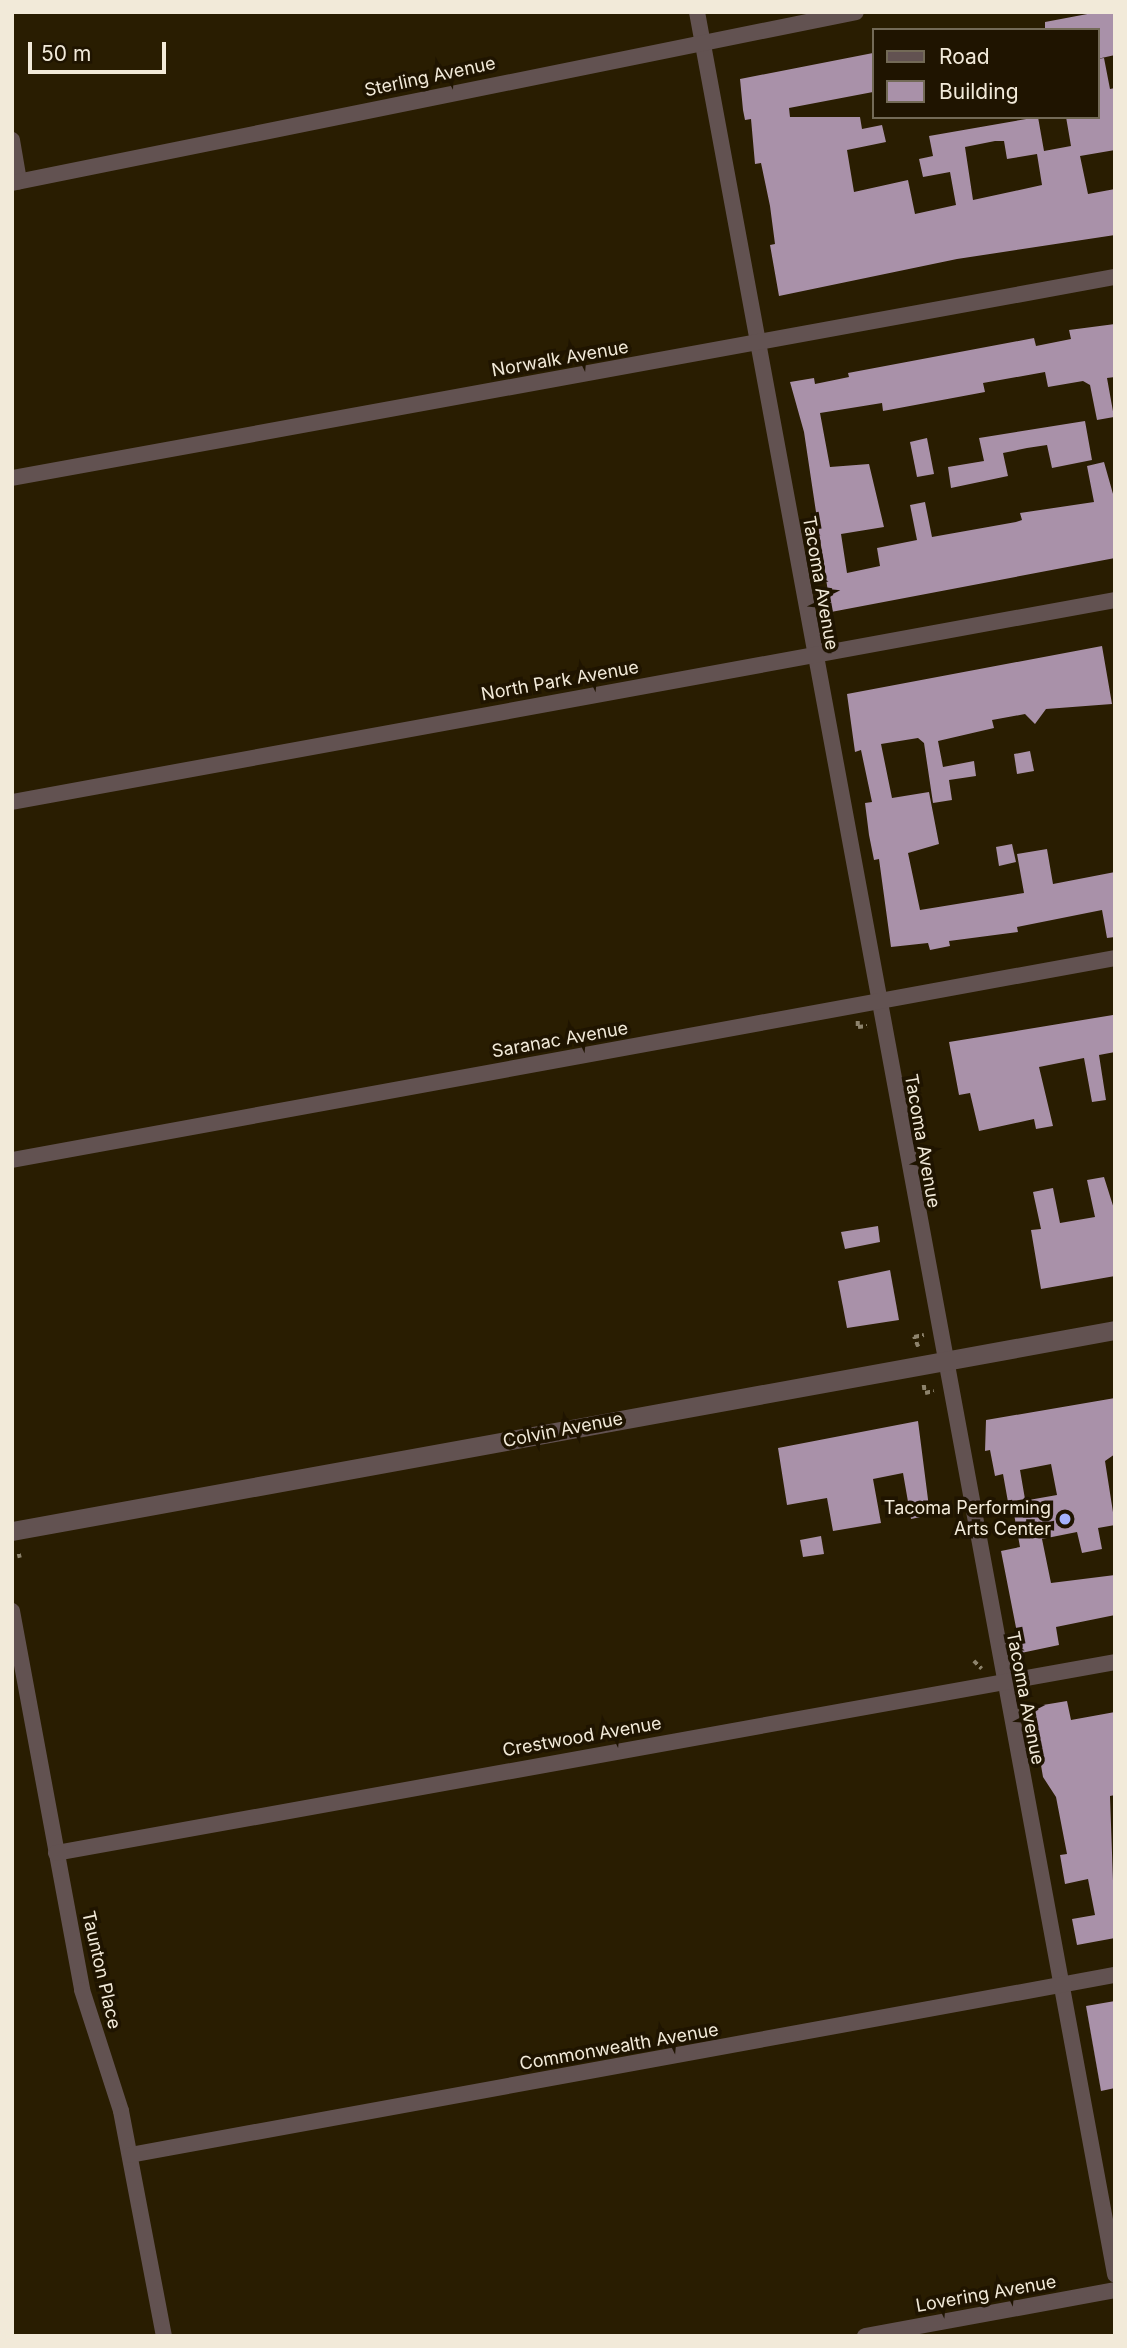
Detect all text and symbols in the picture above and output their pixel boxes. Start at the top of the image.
scale bar [32,28,170,72]
legend [872,28,1099,119]
text: 50 m [41,41,91,66]
text: Road [939,44,990,69]
street label: Sterling Avenue [362,53,498,101]
text: Building [939,79,1019,104]
street label: Norwalk Avenue [490,336,630,382]
street label: Tacoma Avenue [798,514,842,652]
street label: North Park Avenue [479,656,641,706]
street label: Saranac Avenue [490,1017,630,1063]
street label: Tacoma Avenue [900,1072,944,1210]
street label: Colvin Avenue [501,1408,625,1452]
place label: Tacoma Performing Arts Center [884,1498,1051,1540]
marker: Tacoma Performing Arts Center [1057,1511,1073,1527]
street label: Tacoma Avenue [1001,1629,1049,1767]
street label: Crestwood Avenue [501,1712,663,1762]
street label: Taunton Place [77,1909,125,2031]
street label: Commonwealth Avenue [518,2019,720,2075]
street label: Lovering Avenue [914,2271,1058,2317]

